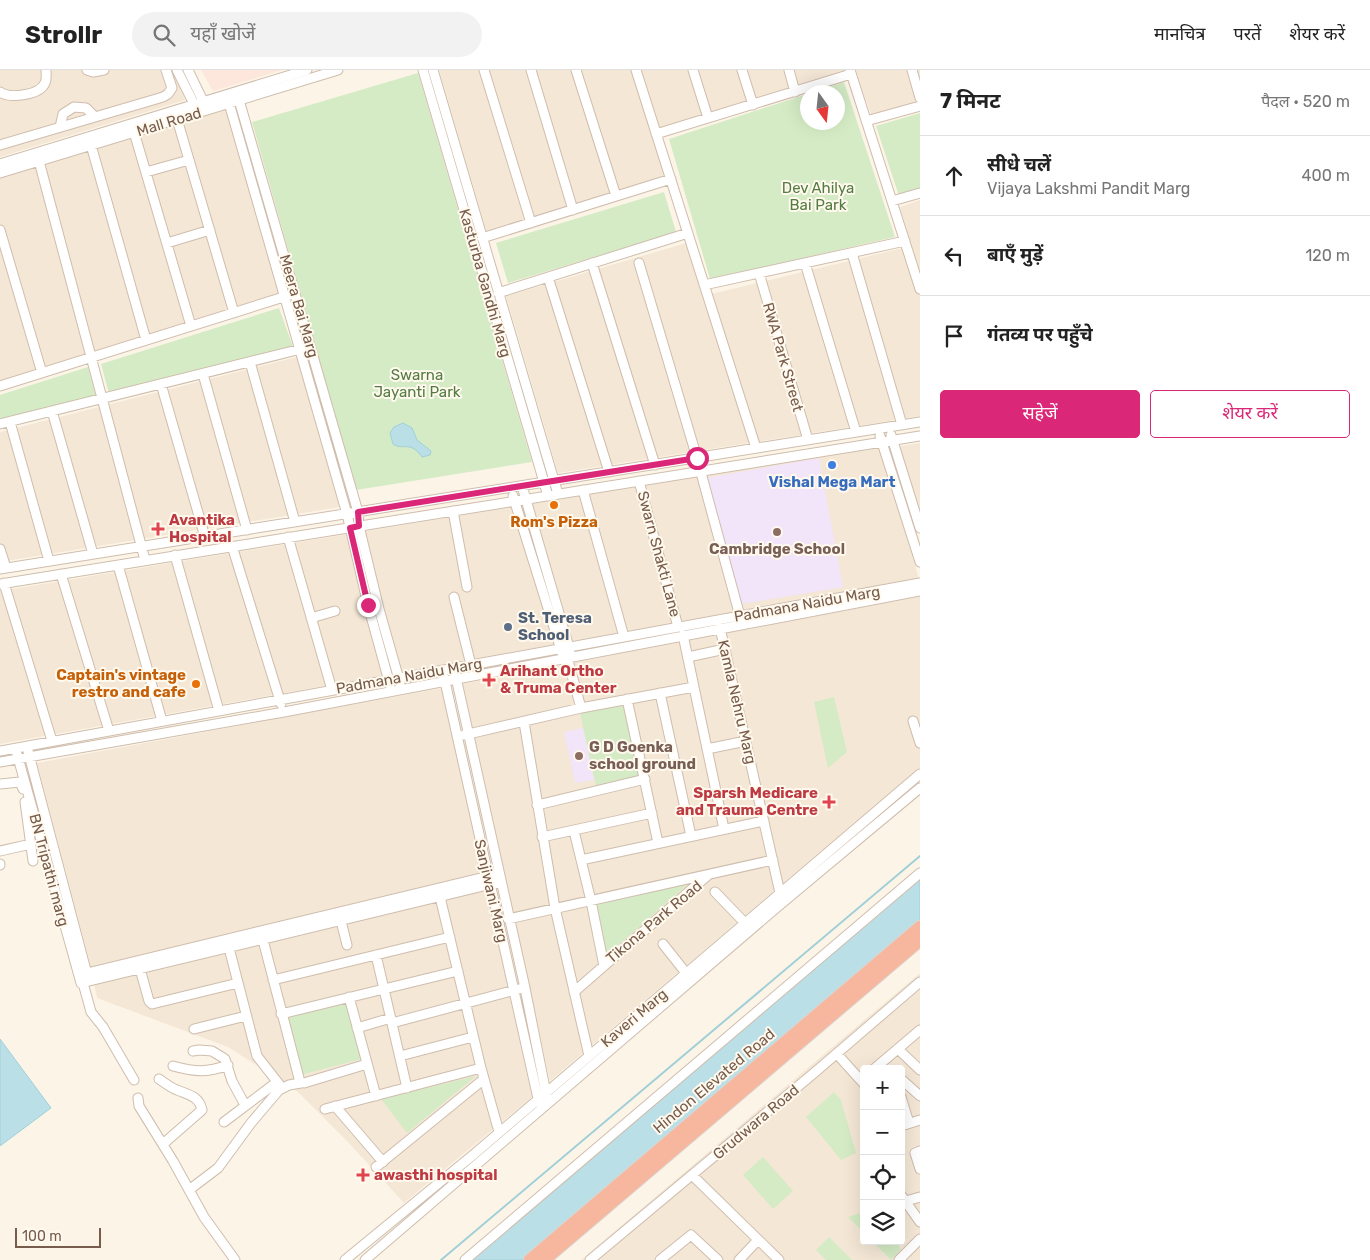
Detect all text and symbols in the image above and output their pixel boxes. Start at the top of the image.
search box [132,12,482,57]
text: Strollr [25,21,102,49]
icon: search [150,21,178,49]
text: यहाँ खोजें [190,22,255,45]
text: मानचित्र [1154,23,1206,45]
text: परतें [1234,23,1261,45]
text: शेयर करें [1289,23,1345,45]
north arrow [800,85,845,130]
text: 7 मिनट [940,88,1001,113]
text: पैदल · 520 m [1261,92,1350,111]
street label: Mall Road [134,104,204,140]
text: सीधे चलें [987,153,1051,176]
icon: ahead [940,162,968,190]
text: 400 m [1302,166,1350,185]
park label: Dev Ahilya Bai Park [782,179,854,214]
text: Vijaya Lakshmi Pandit Marg [987,179,1190,198]
street label: Kasturba Gandhi Marg [455,207,515,359]
icon: left [940,242,968,270]
text: बाएँ मुड़ें [987,243,1043,266]
text: 120 m [1305,246,1350,265]
street label: Meera Bai Marg [276,252,322,360]
street label: RWA Park Street [759,300,807,414]
icon: arrive [940,322,968,350]
text: गंतव्य पर पहुँचे [987,323,1093,346]
park label: Swarna Jayanti Park [373,366,461,401]
button: सहेजें [940,390,1140,438]
button: शेयर करें [1150,390,1350,438]
route start [686,447,709,470]
marker: Vishal Mega Mart [826,459,838,471]
place label: Vishal Mega Mart [769,473,895,491]
street label: Swarn Shakti Lane [634,489,684,619]
marker: Rom's Pizza [548,499,560,511]
place label: Avantika Hospital [169,511,235,546]
place label: Rom's Pizza [510,513,598,531]
marker: Avantika Hospital [151,522,165,536]
marker: Cambridge School [771,526,783,538]
place label: Cambridge School [709,540,845,558]
street label: Padmana Naidu Marg [733,582,881,626]
route end [357,594,380,617]
place label: St. Teresa School [518,609,592,644]
marker: St. Teresa School [502,621,514,633]
street label: Kamla Nehru Marg [714,638,760,766]
street label: Padmana Naidu Marg [335,654,483,698]
place label: Arihant Ortho & Truma Center [500,662,617,697]
place label: Captain's vintage restro and cafe [56,666,186,701]
marker: Arihant Ortho & Truma Center [482,673,496,687]
marker: Captain's vintage restro and cafe [190,678,202,690]
place label: G D Goenka school ground [589,738,696,773]
marker: G D Goenka school ground [573,750,585,762]
place label: Sparsh Medicare and Trauma Centre [676,784,818,819]
marker: Sparsh Medicare and Trauma Centre [822,795,836,809]
street label: BN Tripathi marg [25,812,73,928]
street label: Sanjiwani Marg [470,838,512,944]
street label: Tikona Park Road [602,877,706,967]
street label: Kaveri Marg [597,985,671,1051]
street label: Hindon Elevated Road [650,1025,778,1137]
map controls [860,1065,905,1245]
button: + [860,1065,905,1110]
street label: Grudwara Road [709,1081,803,1163]
button: − [860,1110,905,1155]
button: locate [860,1155,905,1200]
place label: awasthi hospital [374,1166,498,1184]
marker: awasthi hospital [356,1168,370,1182]
button: layers [860,1200,905,1245]
scale bar [15,1225,101,1248]
text: 100 m [22,1228,62,1245]

